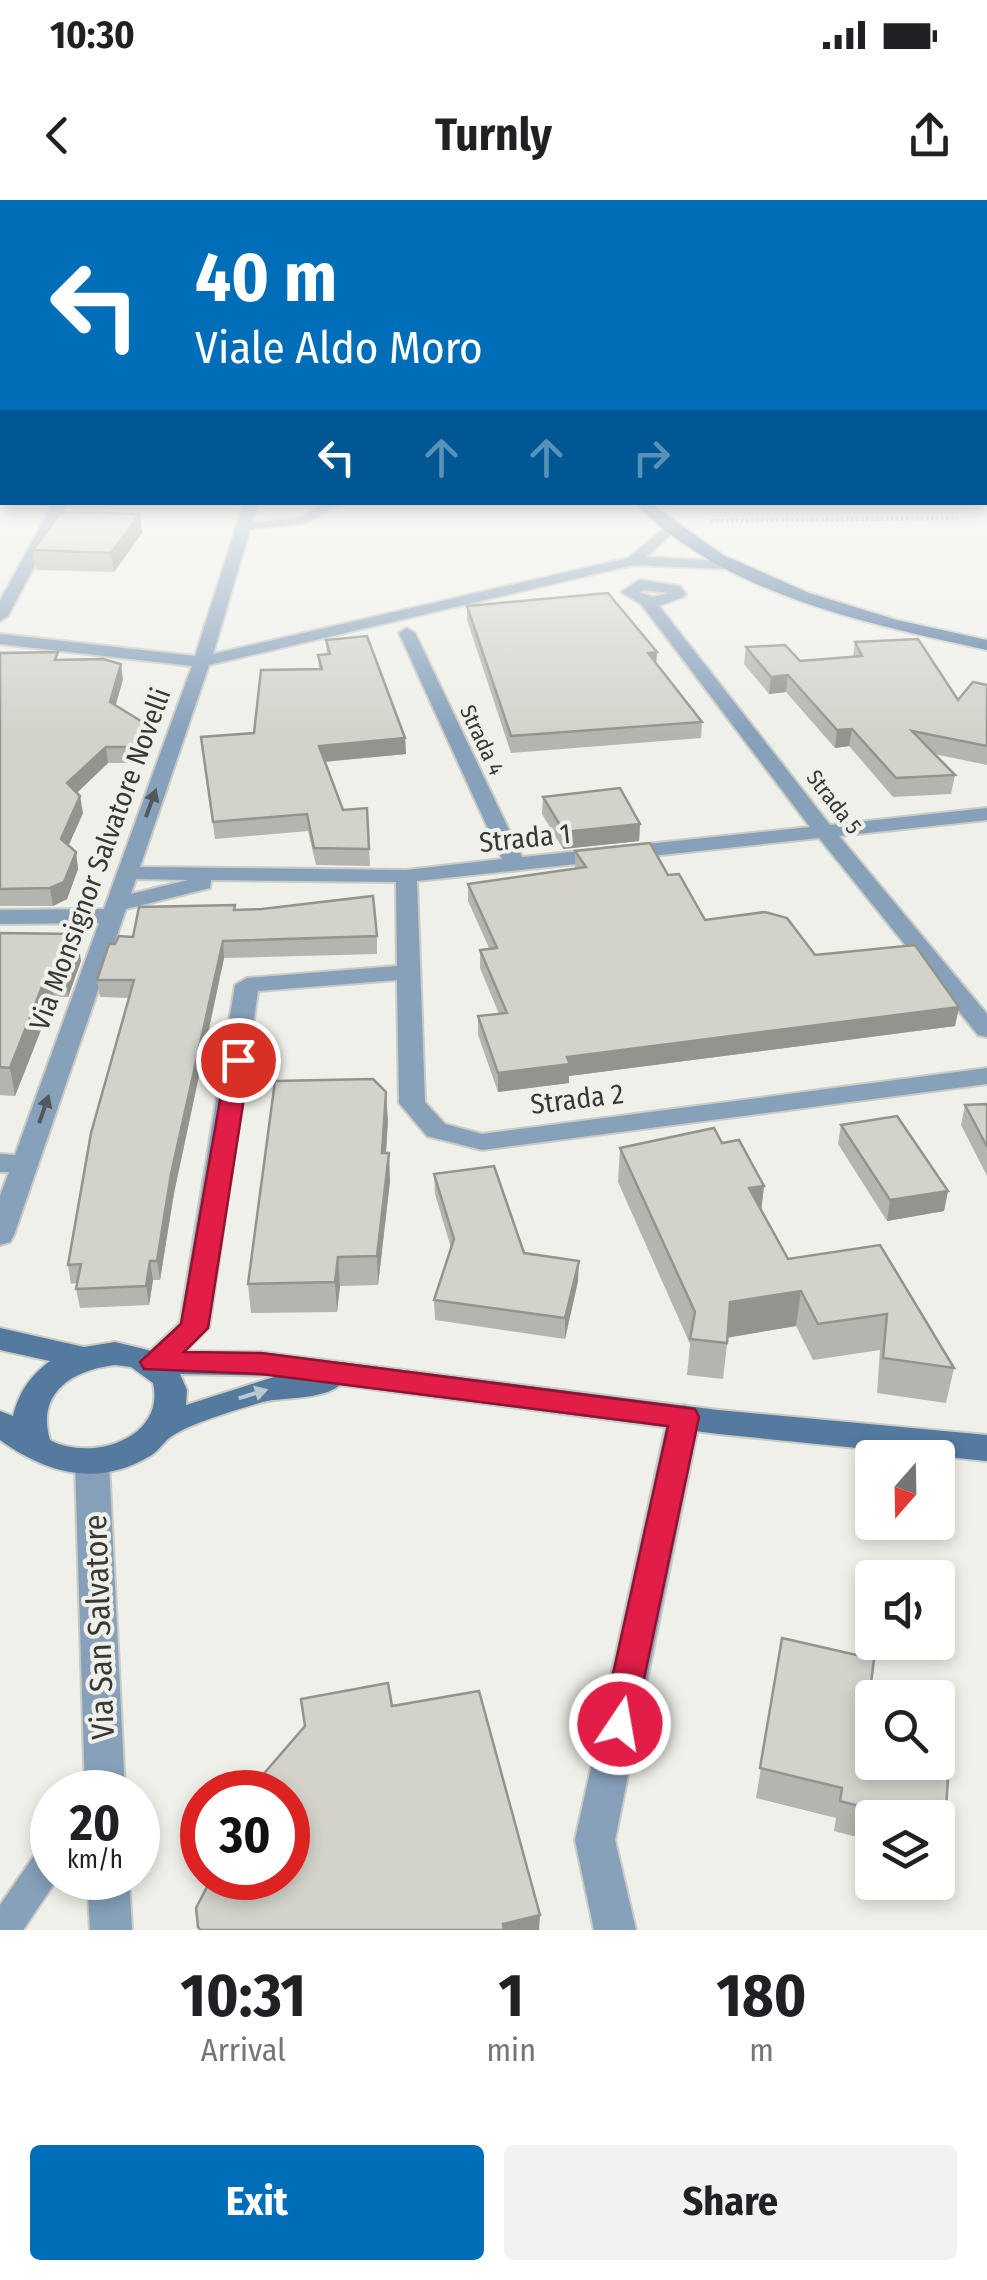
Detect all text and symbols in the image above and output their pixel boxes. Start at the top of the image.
text: 10:30 [50,12,135,58]
icon: back [30,108,85,163]
text: Turnly [435,108,552,162]
icon: share [902,108,957,163]
text: 40 m [195,236,337,320]
icon: left [30,240,160,370]
text: Viale Aldo Moro [195,321,483,375]
icon: left [309,430,364,485]
icon: ahead [414,430,469,485]
icon: ahead [519,430,574,485]
icon: right [624,430,679,485]
street label: Via Monsignor Salvatore Novelli [23,683,177,1035]
street label: Strada 4 [454,701,510,780]
street label: Strada 5 [801,765,867,839]
one-way arrow [145,787,160,817]
street label: Strada 1 [478,817,572,859]
pin [196,1018,281,1103]
icon: arrive [211,1033,266,1088]
street label: Strada 2 [529,1077,625,1121]
one-way arrow [37,1094,52,1124]
one-way arrow [238,1386,269,1401]
north arrow [855,1440,955,1540]
map controls [855,1440,955,1900]
street label: Via San Salvatore [76,1514,122,1740]
button: sound [855,1560,955,1660]
position arrow [568,1672,672,1776]
button: search [855,1680,955,1780]
speed limit sign: 30 [180,1770,310,1900]
text: 20 [70,1793,120,1853]
button: layers [855,1800,955,1900]
text: km/h [67,1845,123,1875]
text: 10:31 [181,1960,306,2032]
text: 1 [499,1960,524,2032]
text: 180 [717,1960,806,2032]
text: Arrival [201,2031,286,2069]
text: min [487,2031,536,2069]
text: m [749,2031,774,2069]
button: Exit [30,2145,484,2260]
button: Share [504,2145,957,2260]

